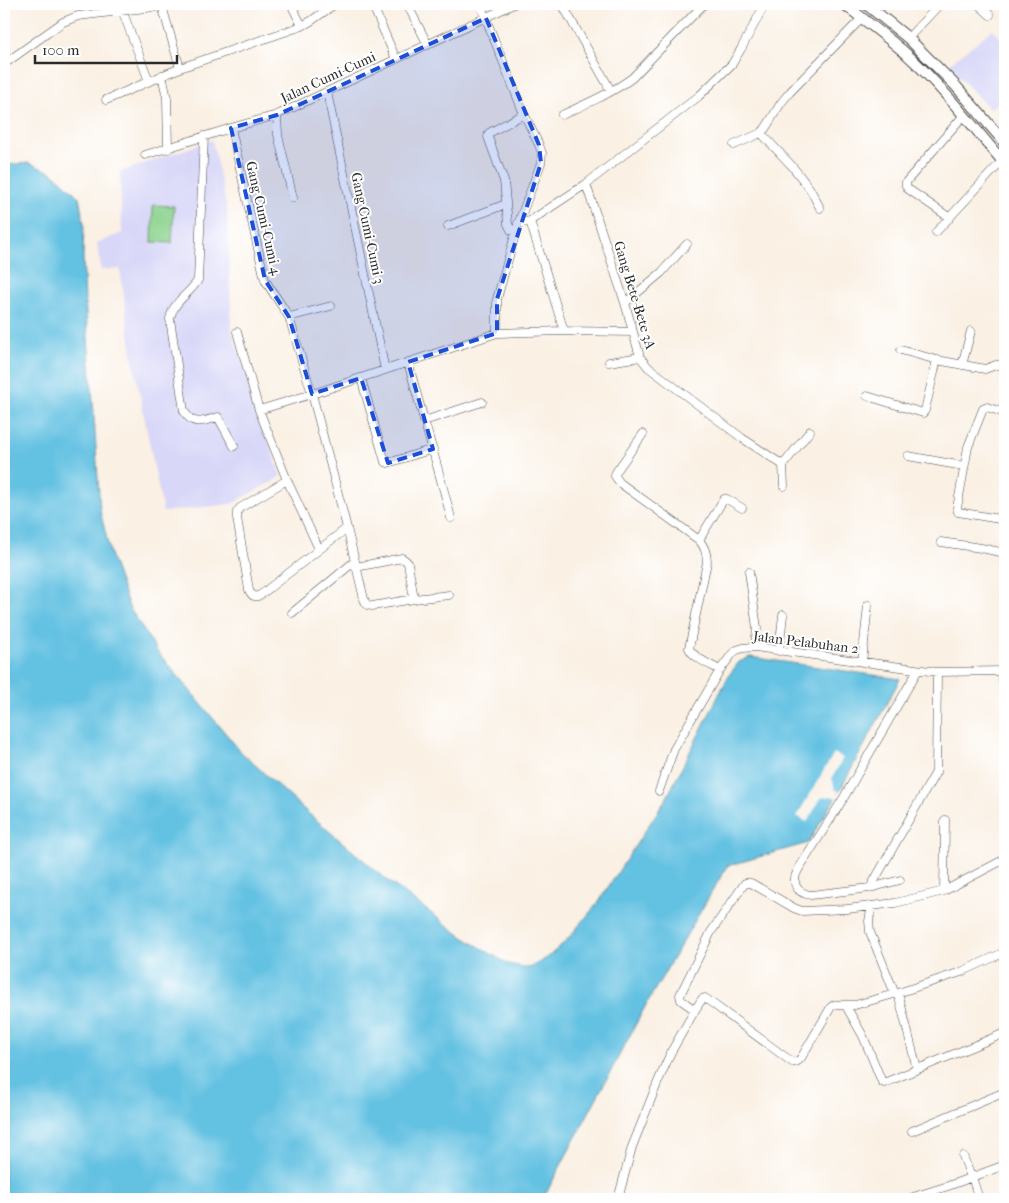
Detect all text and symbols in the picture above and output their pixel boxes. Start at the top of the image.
scale bar [35,32,178,64]
text: 100 m [42,41,80,59]
street label: Jalan Cumi-Cumi [277,48,378,107]
street label: Gang Cumi-Cumi 4 [242,160,285,277]
street label: Gang Cumi-Cumi 3 [347,171,388,285]
street label: Gang Bete-Bete 3A [610,239,659,352]
street label: Jalan Pelabuhan 2 [751,627,860,657]

